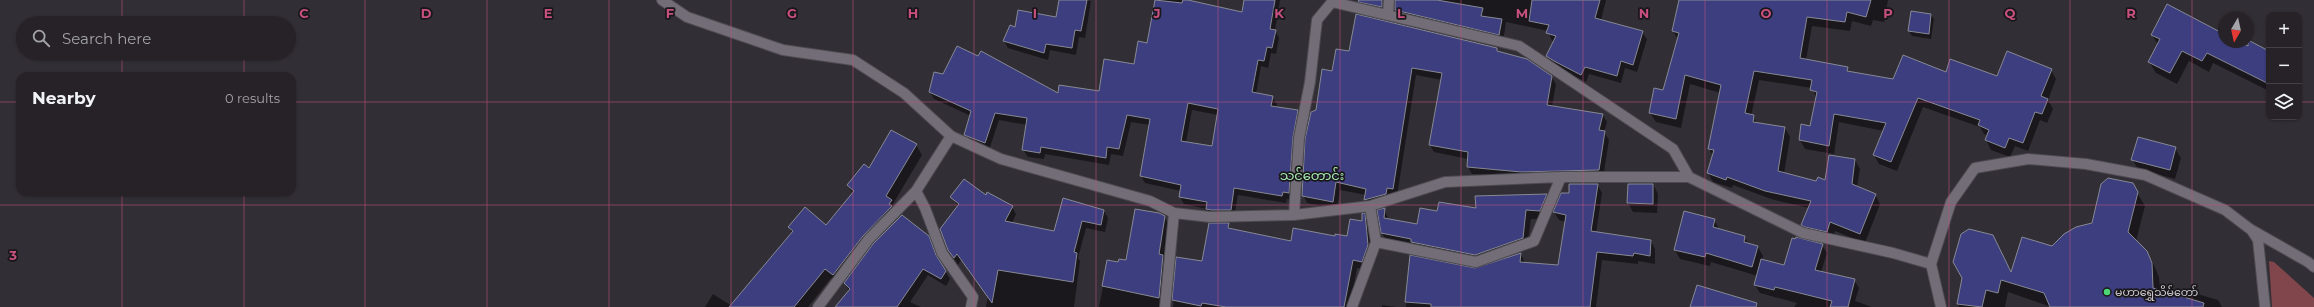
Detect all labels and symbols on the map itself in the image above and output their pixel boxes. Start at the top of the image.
text: C [299,5,309,21]
text: D [421,5,432,21]
text: E [544,5,553,21]
text: F [666,5,674,21]
text: G [787,5,797,21]
text: H [908,5,918,21]
text: I [1033,5,1037,21]
text: J [1152,5,1161,21]
text: K [1274,5,1284,21]
text: L [1397,5,1405,21]
text: M [1516,5,1528,21]
text: N [1639,5,1649,21]
text: O [1761,5,1772,21]
text: P [1883,5,1893,21]
text: Q [2005,5,2016,21]
text: R [2126,5,2136,21]
north arrow [2218,12,2254,48]
district label: သင်တောင်း [1280,167,1344,183]
text: 3 [8,247,17,263]
place label: မဟာရွှေသိမ်တော် [2115,285,2198,301]
marker: မဟာရွှေသိမ်တော် [2102,287,2112,297]

